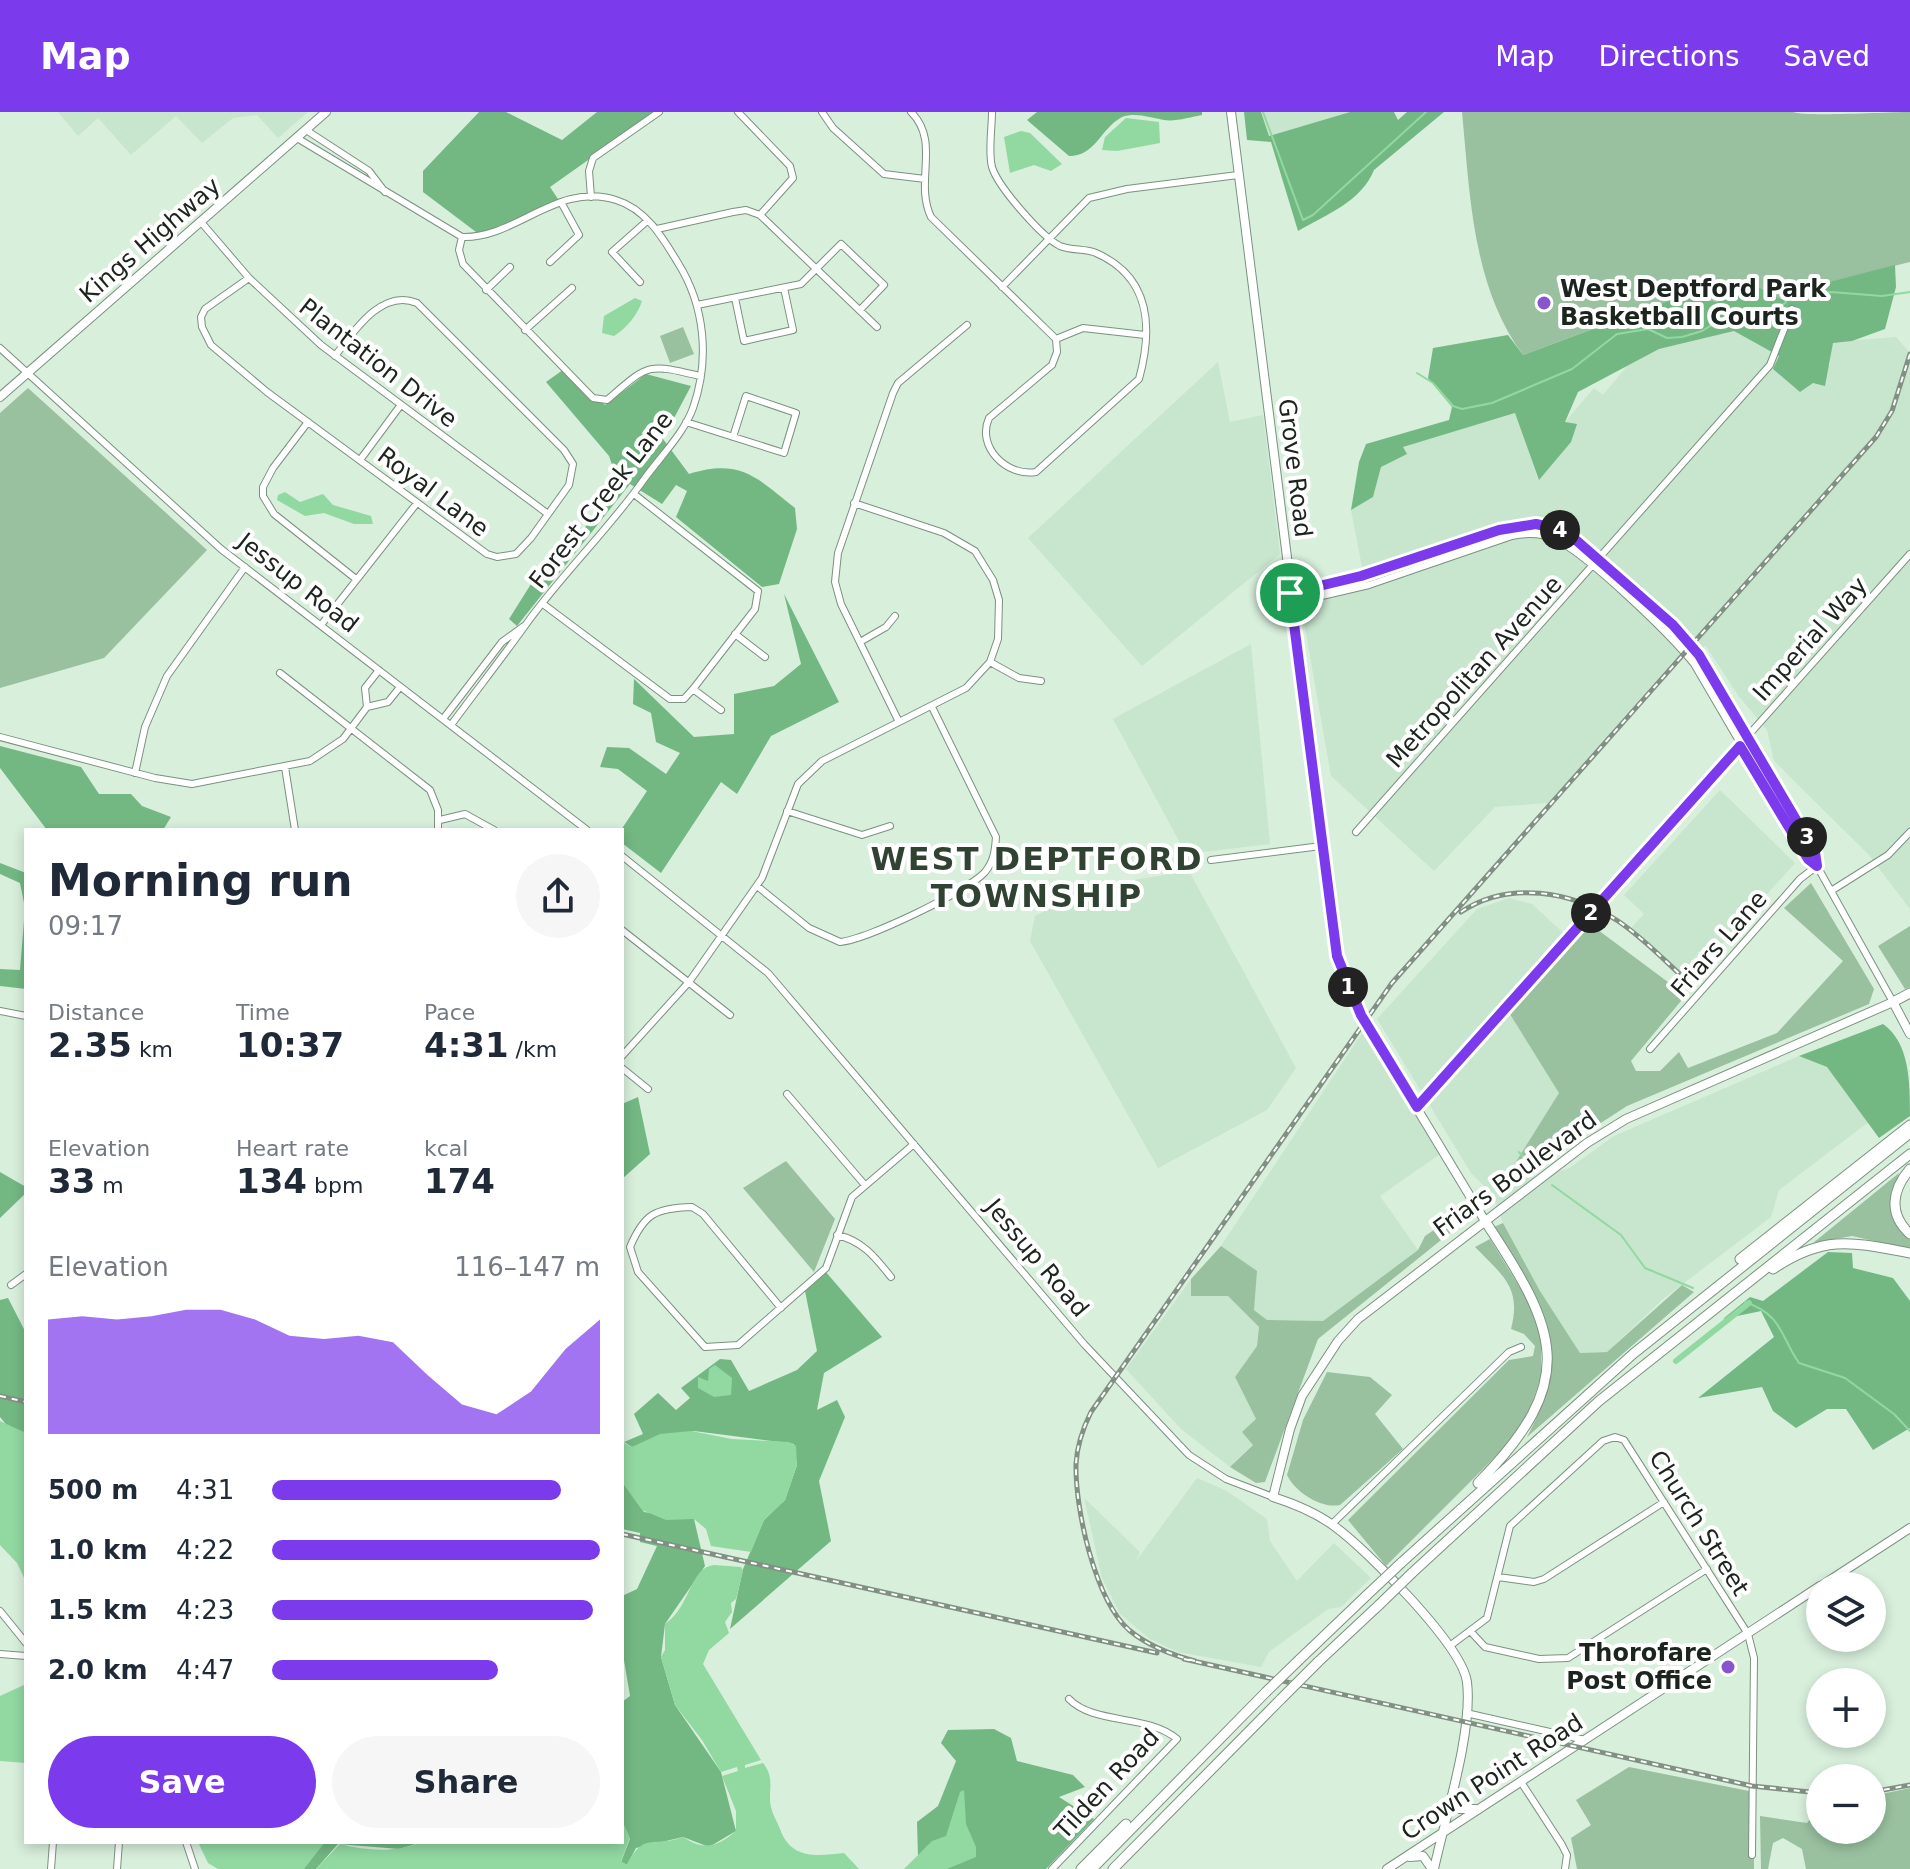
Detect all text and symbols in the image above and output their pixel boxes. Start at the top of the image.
text: Map [40,34,131,78]
text: Map [1495,40,1554,73]
text: Directions [1598,40,1739,73]
text: Saved [1783,40,1870,73]
street label: Kings Highway [74,171,226,309]
place label: West Deptford Park Basketball Courts [1560,275,1827,331]
street label: Plantation Drive [293,293,463,433]
marker: West Deptford Park Basketball Courts [1535,294,1553,312]
street label: Grove Road [1273,397,1317,539]
street label: Forest Creek Lane [523,406,679,594]
street label: Royal Lane [372,441,494,543]
pin: 4 [1540,510,1580,550]
text: 4 [1552,517,1568,542]
street label: Jessup Road [231,526,364,639]
pin [1256,559,1324,627]
street label: Metropolitan Avenue [1381,570,1567,774]
icon: arrive [1268,571,1312,615]
street label: Imperial Way [1747,571,1873,707]
pin: 3 [1787,817,1827,857]
text: 3 [1799,824,1815,849]
district label: WEST DEPTFORD TOWNSHIP [870,840,1204,915]
button: share [516,854,600,938]
text: Morning run [48,855,353,906]
street label: Friars Lane [1665,885,1773,1003]
pin: 2 [1571,893,1611,933]
text: 2 [1583,900,1599,925]
text: 09:17 [48,911,123,941]
pin: 1 [1328,967,1368,1007]
text: 1 [1340,974,1356,999]
text: Distance [48,1000,144,1025]
text: Time [236,1000,290,1025]
text: Pace [424,1000,475,1025]
text: 2.35 [48,1025,132,1065]
text: 10:37 [236,1025,344,1065]
text: 4:31 [424,1025,509,1065]
text: km [132,1037,173,1062]
text: /km [509,1037,557,1062]
street label: Friars Boulevard [1428,1105,1602,1243]
text: Elevation [48,1136,150,1161]
text: Heart rate [236,1136,349,1161]
text: kcal [424,1136,468,1161]
text: 33 [48,1161,95,1201]
text: 134 [236,1161,307,1201]
text: 174 [424,1161,495,1201]
text: m [95,1173,124,1198]
text: bpm [307,1173,363,1198]
street label: Jessup Road [978,1192,1094,1323]
text: Elevation [48,1252,169,1282]
text: 116–147 m [454,1252,600,1282]
street label: Church Street [1643,1445,1755,1601]
text: 500 m [48,1475,138,1505]
text: 4:31 [176,1475,234,1505]
text: 1.0 km [48,1535,148,1565]
text: 4:22 [176,1535,234,1565]
map controls [1806,1572,1886,1844]
button: layers [1806,1572,1886,1652]
text: 1.5 km [48,1595,148,1625]
text: 4:23 [176,1595,234,1625]
place label: Thorofare Post Office [1566,1639,1712,1695]
text: 2.0 km [48,1655,148,1685]
text: 4:47 [176,1655,234,1685]
marker: Thorofare Post Office [1719,1658,1737,1676]
button: + [1806,1668,1886,1748]
street label: Crown Point Road [1396,1708,1588,1846]
street label: Tilden Road [1048,1723,1165,1846]
button: Save [48,1736,316,1828]
button: Share [332,1736,600,1828]
button: − [1806,1764,1886,1844]

